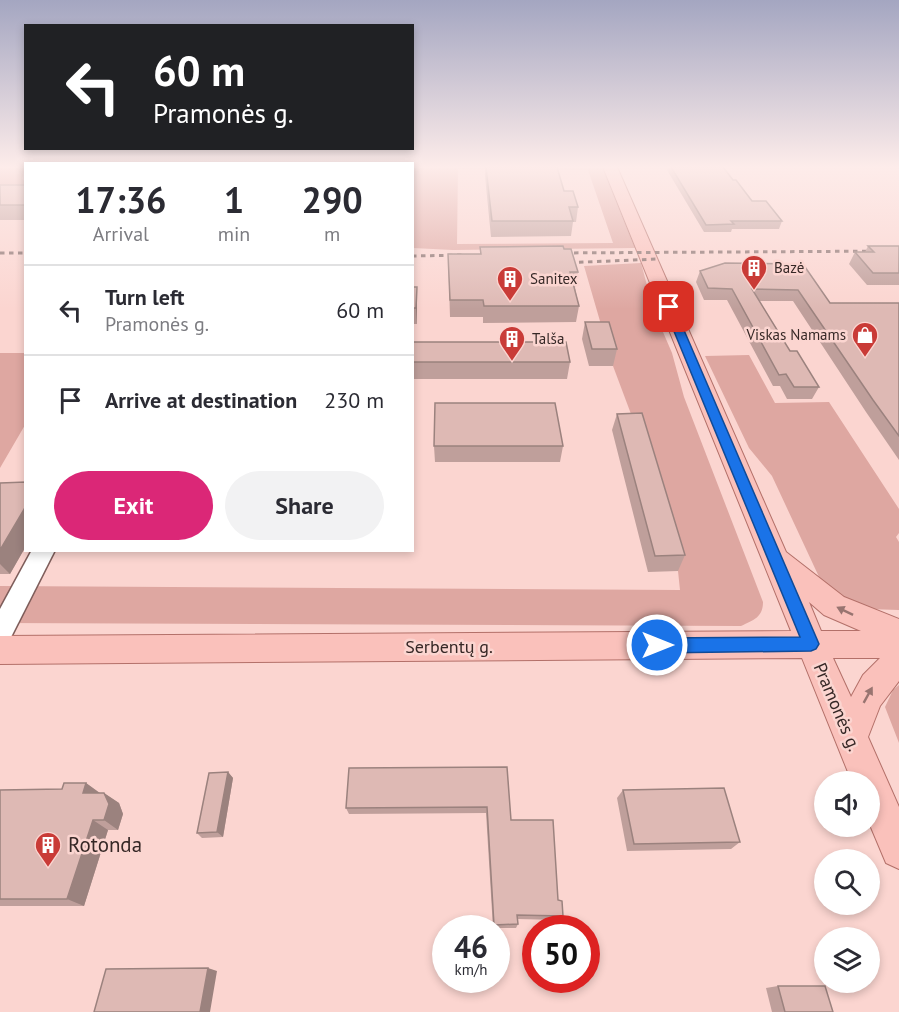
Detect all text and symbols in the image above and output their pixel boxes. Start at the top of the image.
text: 60 m [153,43,245,98]
icon: left [54,48,132,126]
text: Pramonės g. [153,96,293,130]
text: 17:36 [75,176,167,223]
text: 1 [224,176,244,223]
text: 290 [302,176,363,223]
text: Arrival [93,221,149,247]
text: min [218,221,250,247]
text: m [324,221,340,247]
building icon: Bazė [739,253,769,291]
place label: Bazė [774,258,804,277]
building icon: Sanitex [495,264,525,302]
place label: Sanitex [530,269,578,288]
pin [643,281,694,332]
text: Turn left [105,283,185,311]
icon: arrive [652,290,685,323]
icon: left [54,294,87,327]
text: 60 m [336,296,384,324]
text: Pramonės g. [105,311,209,337]
shop icon: Viskas Namams [850,320,880,358]
building icon: Talša [497,324,527,362]
place label: Viskas Namams [746,325,846,344]
place label: Talša [532,329,564,348]
icon: arrive [54,384,87,417]
text: Arrive at destination [105,386,297,414]
text: 230 m [324,386,384,414]
button: Exit [54,471,213,540]
button: Share [225,471,384,540]
one-way arrow [836,607,853,616]
position arrow [625,613,689,677]
street label: Serbentų g. [405,635,493,658]
street label: Pramonės g. [809,659,866,754]
one-way arrow [863,686,873,703]
map controls [814,771,880,993]
button: sound [814,771,880,837]
building icon: Rotonda [33,830,63,868]
place label: Rotonda [68,831,142,858]
button: search [814,849,880,915]
speed limit sign: 50 [522,915,600,993]
text: 46 [454,927,488,966]
button: layers [814,927,880,993]
text: km/h [455,960,487,979]

